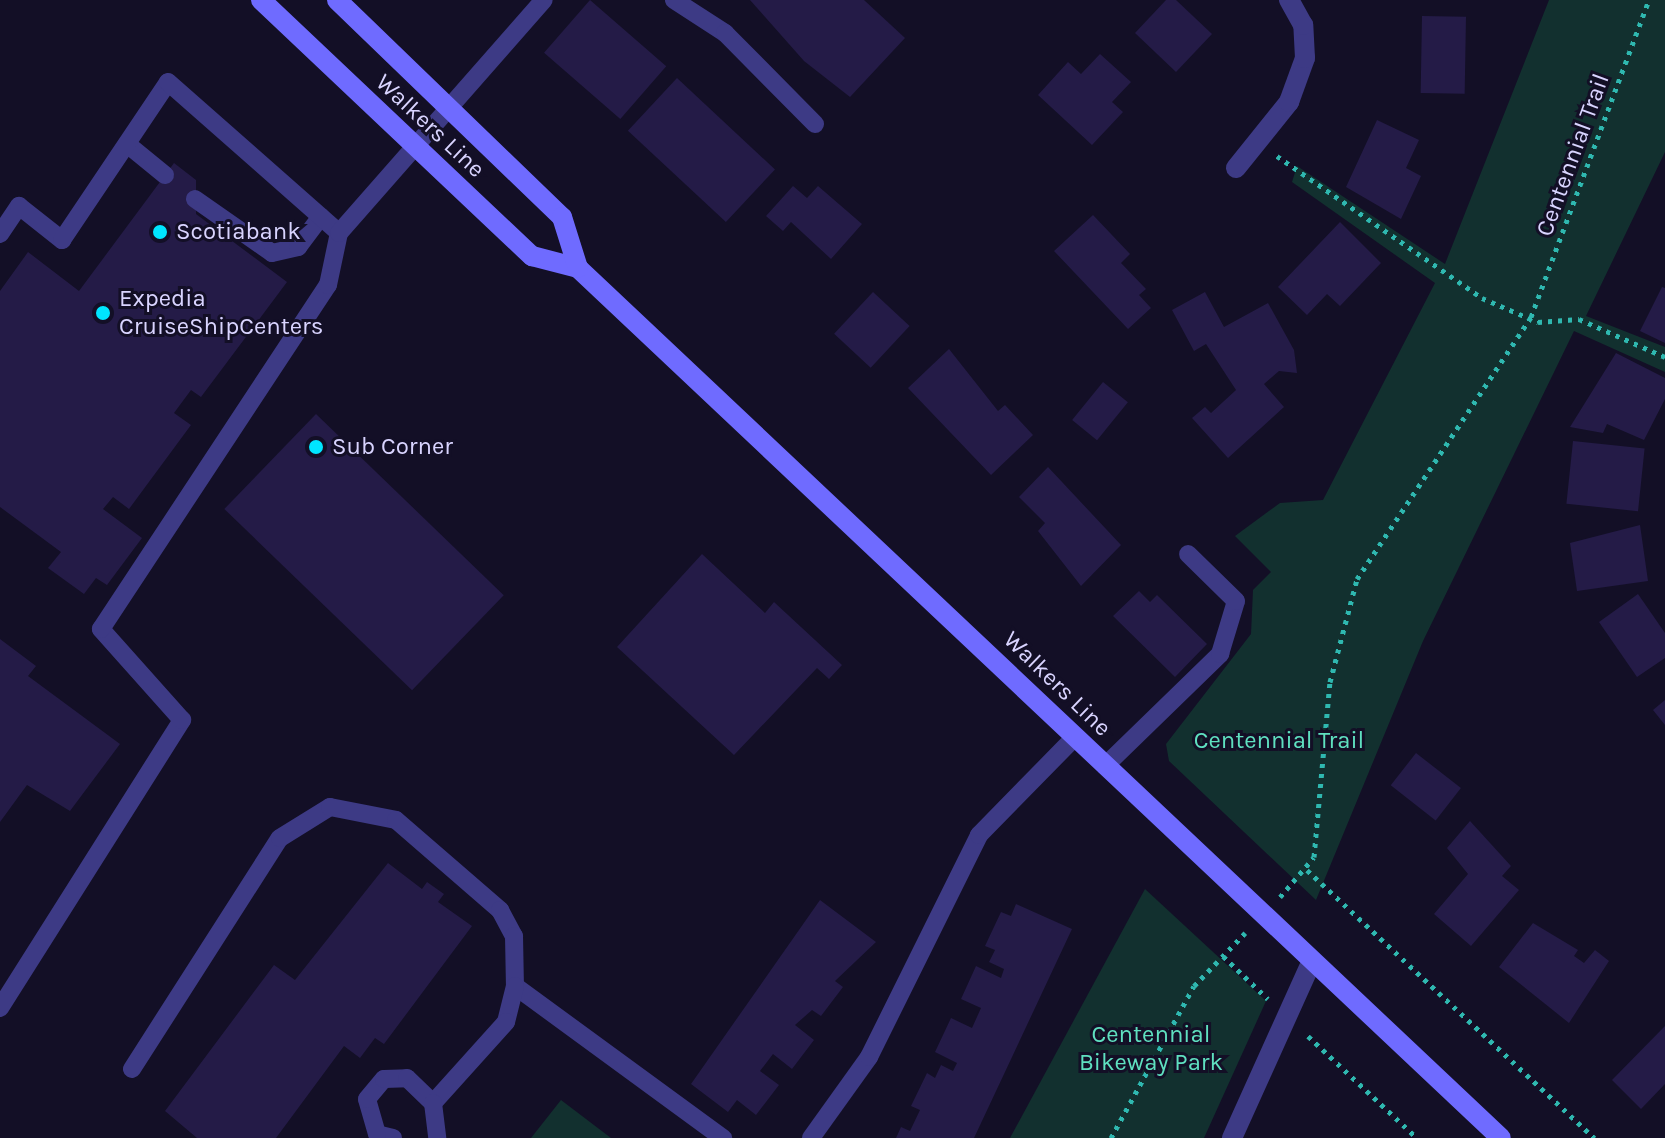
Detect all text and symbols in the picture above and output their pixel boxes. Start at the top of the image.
street label: Walkers Line [369,68,491,184]
street label: Centennial Trail [1530,70,1616,240]
place label: Scotiabank [176,218,301,246]
marker: Scotiabank [151,223,169,241]
place label: Expedia CruiseShipCenters [119,285,323,341]
marker: Expedia CruiseShipCenters [94,304,112,322]
place label: Sub Corner [332,433,453,461]
marker: Sub Corner [307,438,325,456]
street label: Walkers Line [997,625,1117,743]
park label: Centennial Trail [1194,727,1364,755]
park label: Centennial Bikeway Park [1079,1021,1223,1077]

